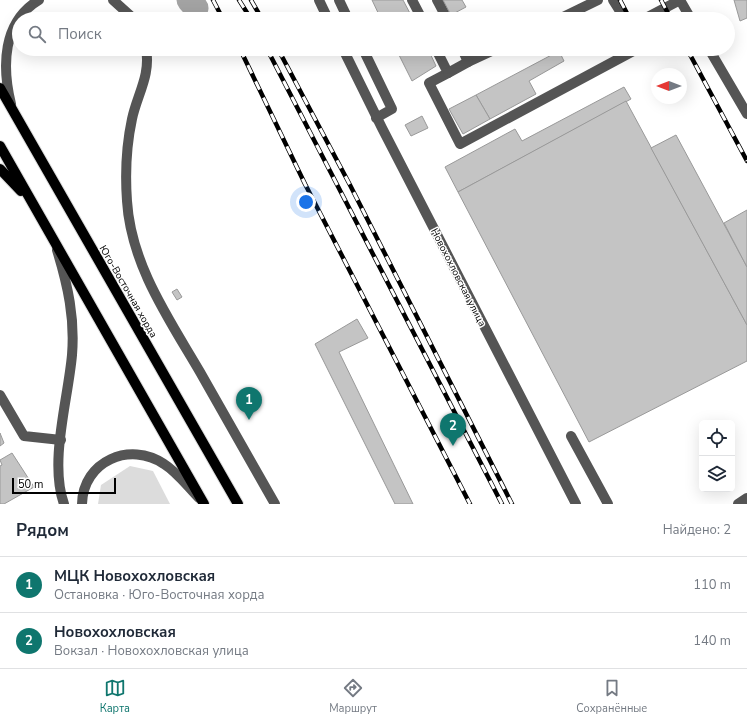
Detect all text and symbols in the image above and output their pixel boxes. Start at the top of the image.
search box [12,12,735,56]
icon: search [26,23,48,45]
text: Поиск [58,24,102,44]
north arrow [651,68,687,104]
your location [296,192,316,212]
street label: Новохохловская улица [427,226,489,329]
street label: Юго-Восточная хорда [96,243,160,340]
pin: 1 [236,387,262,420]
pin: 2 [440,413,466,446]
map controls [699,420,735,492]
button: locate [699,420,735,456]
button: layers [699,456,735,492]
scale bar [12,476,116,495]
text: 50 m [18,477,43,492]
text: Рядом [16,519,69,542]
text: Найдено: 2 [663,521,731,539]
text: МЦК Новохохловская [54,566,215,586]
text: 1 [25,576,33,594]
text: 110 m [693,576,731,594]
text: Остановка · Юго-Восточная хорда [54,586,265,604]
text: Новохохловская [54,622,176,642]
text: 2 [25,632,33,650]
text: 140 m [693,632,731,650]
text: Вокзал · Новохохловская улица [54,642,249,660]
tab: Карта [100,677,130,716]
tab: Маршрут [329,677,377,716]
tab: Сохранённые [576,677,647,716]

